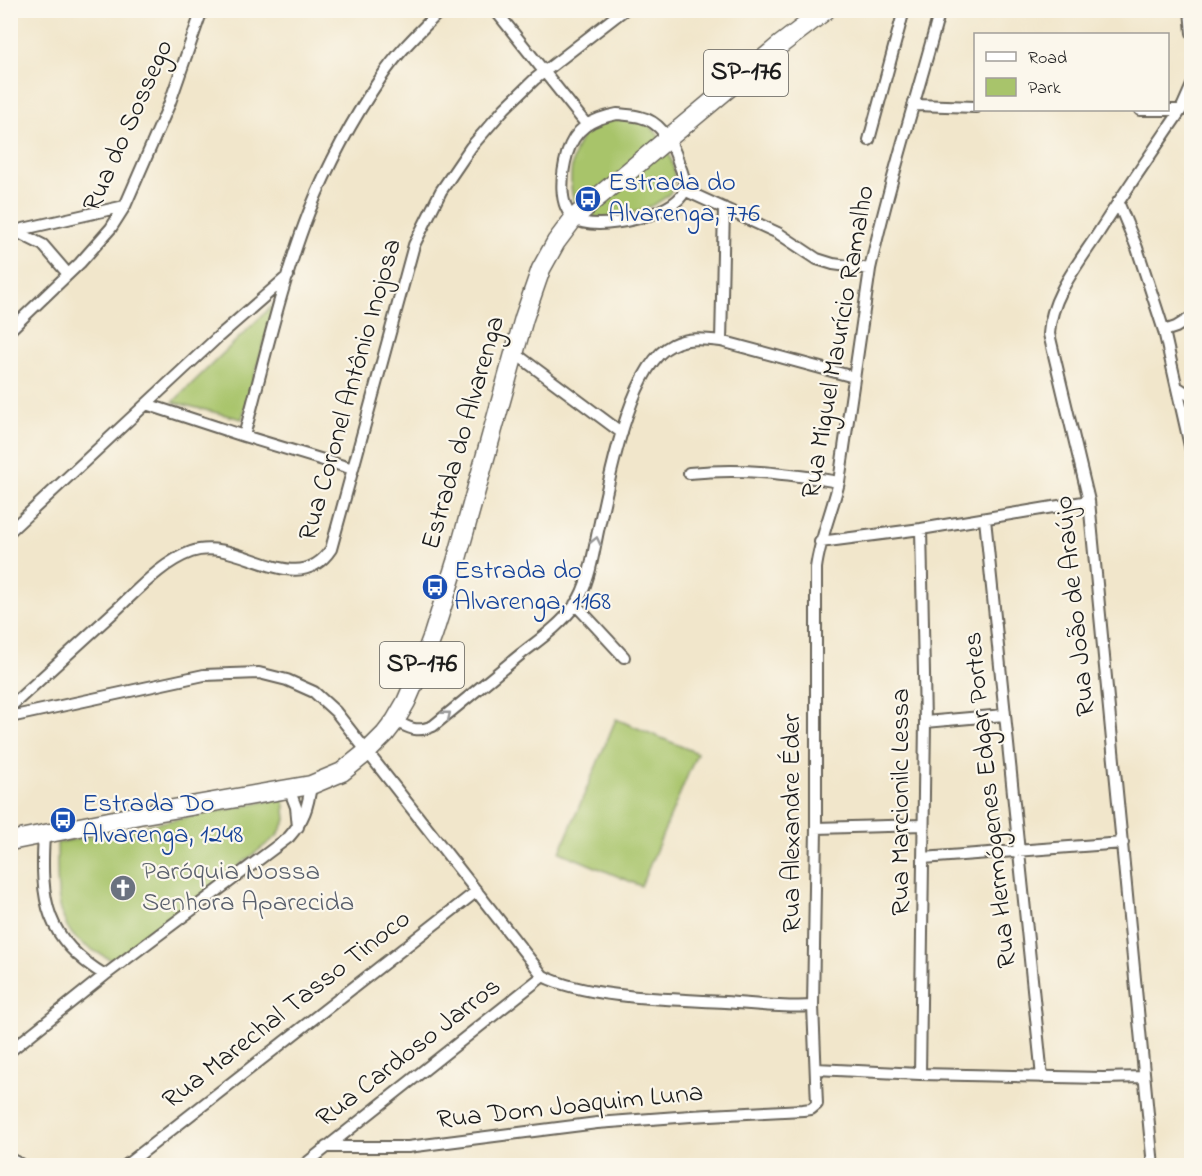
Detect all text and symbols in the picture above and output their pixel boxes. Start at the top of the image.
legend [974,33,1169,111]
street label: Rua do Sossego [74,34,184,218]
text: Road [1028,46,1067,72]
road number: SP-176 [704,50,788,96]
text: Park [1028,76,1061,102]
place label: Estrada do Alvarenga, 776 [608,164,760,234]
street label: Rua Miguel Maurício Ramalho [792,182,886,502]
bus stop icon: Estrada do Alvarenga, 776 [573,184,603,214]
street label: Rua Coronel Antônio Inojosa [289,234,413,546]
street label: Estrada do Alvarenga [412,312,516,554]
street label: Rua João de Araújo [1045,494,1107,718]
one-way arrow [589,536,602,546]
place label: Estrada do Alvarenga, 1168 [454,552,611,622]
bus stop icon: Estrada do Alvarenga, 1168 [420,572,450,602]
street label: Rua Hermógenes Edgar Portes [954,630,1028,970]
road number: SP-176 [380,642,464,688]
street label: Rua Marcionilc Lessa [882,688,921,916]
one-way arrow [440,711,451,722]
street label: Rua Alexandre Éder [773,713,812,933]
place label: Estrada Do Alvarenga, 1248 [82,785,243,855]
bus stop icon: Estrada Do Alvarenga, 1248 [48,805,78,835]
place label: Paróquia Nossa Senhora Aparecida [142,853,354,923]
church icon: Paróquia Nossa Senhora Aparecida [108,873,138,903]
street label: Rua Marechal Tasso Tinoco [155,901,419,1119]
street label: Rua Cardoso Jarros [308,968,510,1138]
street label: Rua Dom Joaquim Luna [435,1074,705,1140]

